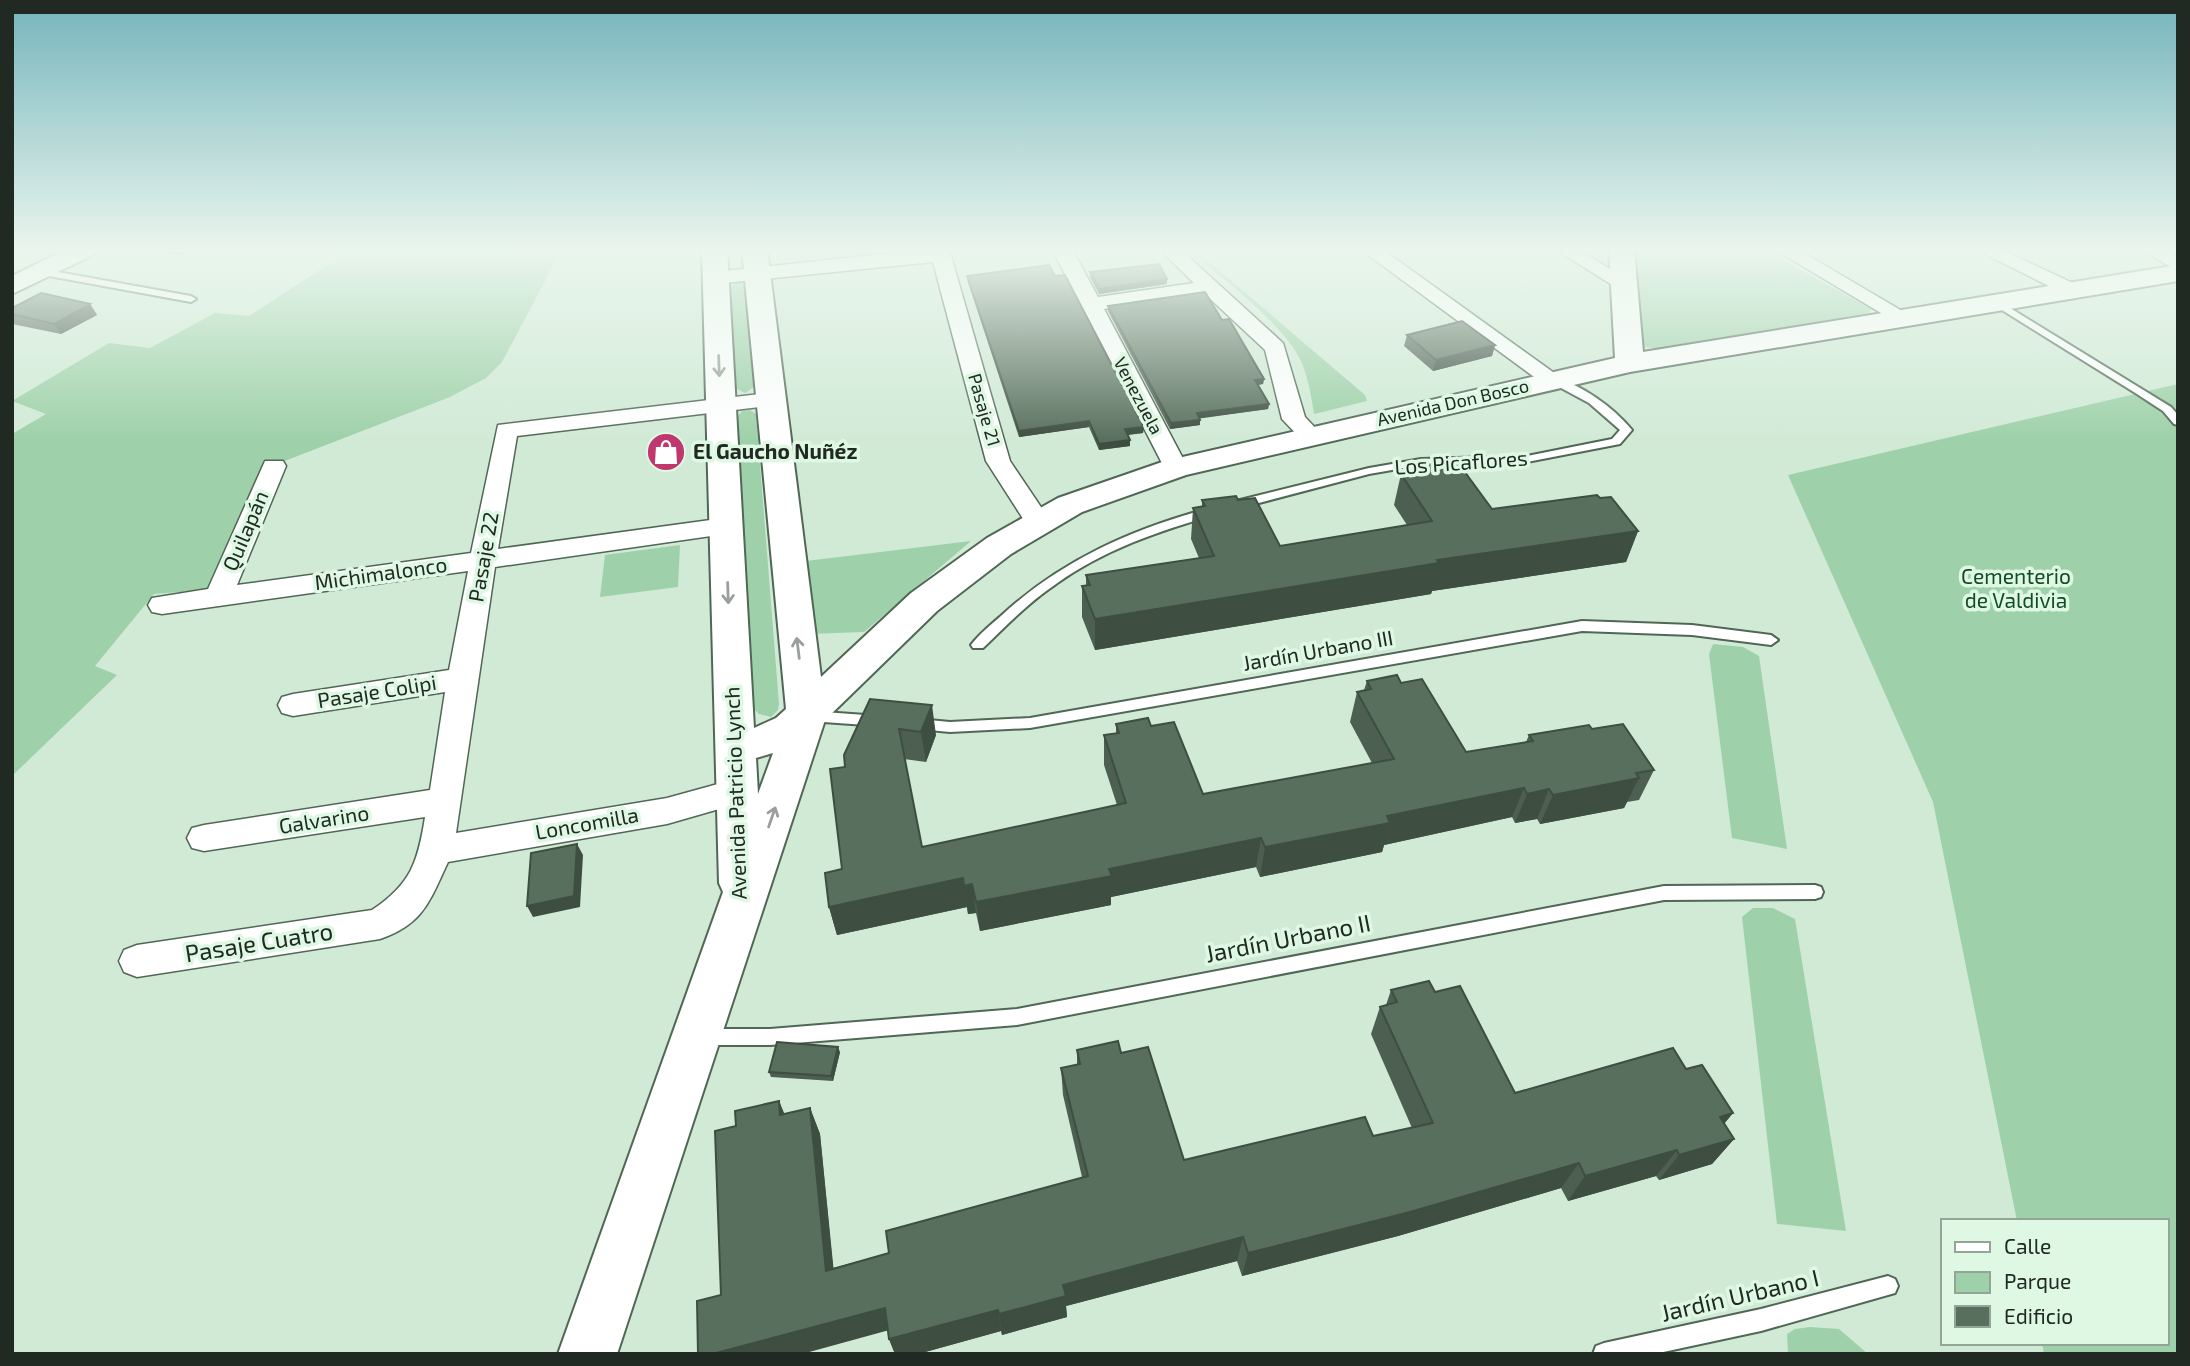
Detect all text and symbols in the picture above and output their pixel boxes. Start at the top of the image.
street label: Venezuela [1109,353,1168,438]
one-way arrow [712,354,725,377]
street label: Pasaje 21 [964,371,1006,449]
street label: Avenida Don Bosco [1375,374,1531,430]
shop icon: El Gaucho Nuñéz [645,431,687,473]
place label: El Gaucho Nuñéz [693,438,858,463]
street label: Los Picaflores [1393,444,1528,479]
street label: Quilapán [217,486,274,575]
street label: Pasaje 22 [462,510,504,604]
street label: Michimalonco [313,551,449,594]
park label: Cementerio de Valdivia [1961,563,2071,612]
one-way arrow [722,581,735,604]
street label: Jardín Urbano III [1241,624,1395,675]
one-way arrow [792,637,805,660]
street label: Pasaje Colipi [316,669,438,713]
street label: Avenida Patricio Lynch [718,686,751,900]
street label: Galvarino [277,799,371,838]
street label: Loncomilla [533,801,640,844]
one-way arrow [766,807,779,829]
street label: Jardín Urbano II [1203,907,1373,968]
street label: Pasaje Cuatro [183,916,335,968]
legend [1941,1219,2169,1345]
text: Calle [2004,1233,2051,1258]
street label: Jardín Urbano I [1658,1262,1822,1327]
text: Parque [2004,1268,2071,1293]
text: Edificio [2004,1303,2073,1328]

